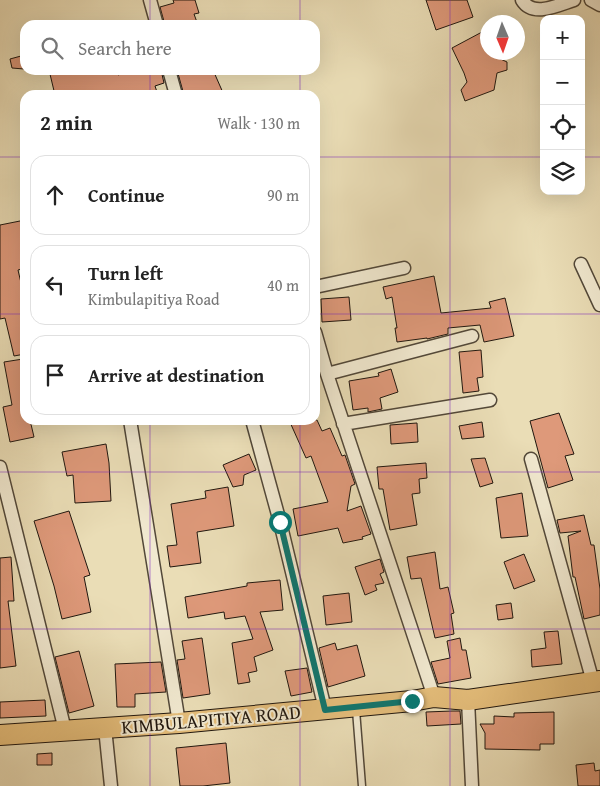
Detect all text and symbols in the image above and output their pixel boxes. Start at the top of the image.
north arrow [480,15,525,60]
map controls [540,15,585,195]
button: + [540,15,585,60]
search box [20,20,320,75]
icon: search [38,34,66,62]
text: Search here [78,34,172,62]
button: − [540,60,585,105]
button: locate [540,105,585,150]
text: 2 min [40,107,92,138]
text: Walk · 130 m [217,111,300,135]
button: layers [540,150,585,195]
icon: ahead [41,181,69,209]
text: Continue [88,181,165,209]
text: 90 m [267,183,299,207]
text: Turn left [88,259,163,287]
icon: left [41,271,69,299]
text: 40 m [267,273,299,297]
text: Kimbulapitiya Road [88,287,220,311]
icon: arrive [41,361,69,389]
text: Arrive at destination [88,361,264,389]
route start [269,511,292,534]
route end [401,690,424,713]
street label: KIMBULAPITIYA ROAD [120,697,302,741]

